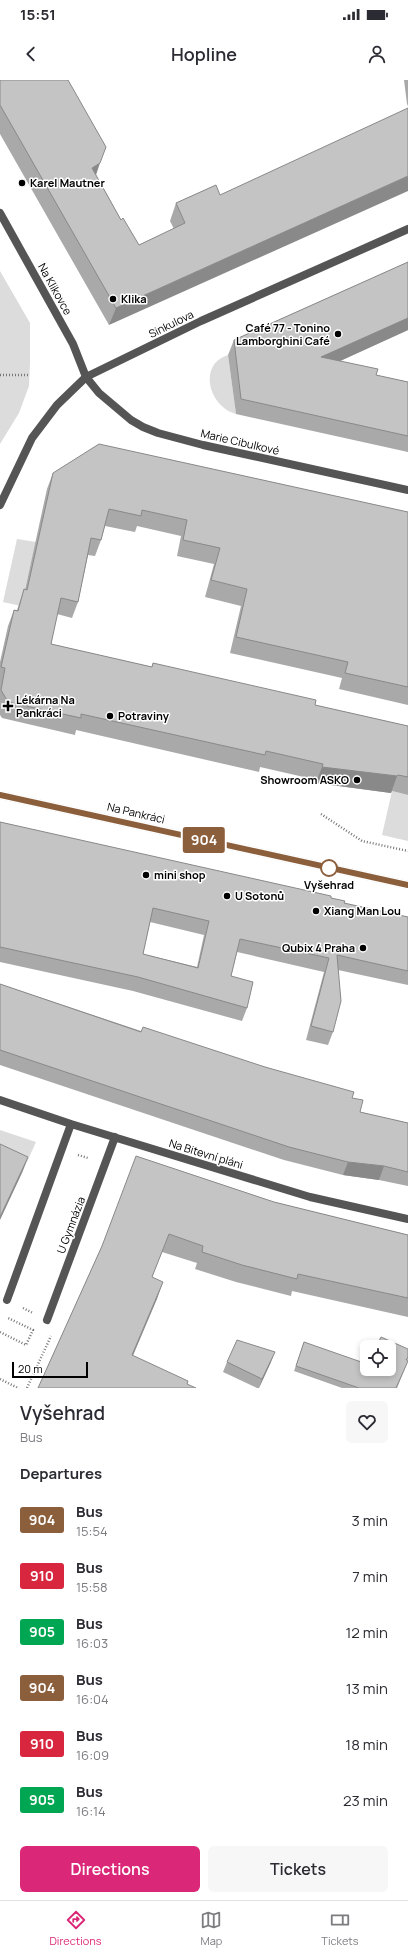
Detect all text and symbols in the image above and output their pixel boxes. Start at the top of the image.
text: 15:51 [20,4,56,25]
text: Hopline [171,42,237,66]
icon: back [20,43,42,65]
icon: person [366,43,388,65]
place label: Karel Mautner [30,175,105,190]
marker: Karel Mautner [17,178,27,188]
street label: Na Klikovce [35,260,76,318]
place label: Klika [121,291,147,306]
marker: Klika [108,294,118,304]
street label: Sinkulova [146,306,196,341]
place label: Café 77 - Tonino Lamborghini Café [236,320,330,348]
marker: Café 77 - Tonino Lamborghini Café [333,329,343,339]
street label: Marie Cibulkové [199,425,281,458]
place label: Lékárna Na Pankráci [16,692,75,720]
marker: Lékárna Na Pankráci [3,701,13,711]
place label: Potraviny [118,708,170,723]
marker: Potraviny [105,711,115,721]
place label: Showroom ASKO [260,772,349,787]
marker: Showroom ASKO [352,775,362,785]
street label: Na Pankráci [106,799,166,826]
line badge: 904 [181,827,227,853]
text: 904 [191,830,217,849]
marker: Vyšehrad [320,859,338,877]
place label: mini shop [154,867,206,882]
marker: mini shop [141,870,151,880]
place label: Vyšehrad [304,877,354,892]
place label: U Sotonů [235,888,284,903]
marker: U Sotonů [222,891,232,901]
place label: Xiang Man Lou [324,903,401,918]
marker: Xiang Man Lou [311,906,321,916]
place label: Qubix 4 Praha [282,940,355,955]
marker: Qubix 4 Praha [358,943,368,953]
street label: Na Bitevní pláni [167,1135,245,1172]
street label: U Gymnázia [53,1194,88,1256]
map controls [360,1340,396,1376]
button: locate [360,1340,396,1376]
scale bar [12,1360,88,1379]
text: 20 m [18,1361,43,1376]
text: Vyšehrad [20,1400,105,1426]
button: heart [346,1401,388,1443]
text: Bus [20,1428,43,1446]
text: Departures [20,1463,102,1484]
text: Bus [76,1501,103,1522]
text: 904 [29,1510,55,1529]
text: 3 min [352,1510,388,1531]
text: 15:54 [76,1522,108,1540]
text: Bus [76,1557,103,1578]
text: 910 [30,1566,54,1585]
text: 7 min [352,1566,388,1587]
text: 15:58 [76,1578,108,1596]
text: Bus [76,1613,103,1634]
text: 905 [29,1622,55,1641]
text: 12 min [345,1622,388,1643]
text: 16:03 [76,1634,108,1652]
text: Bus [76,1669,103,1690]
text: 904 [29,1678,55,1697]
text: 13 min [346,1678,388,1699]
text: 16:04 [76,1690,109,1708]
text: Bus [76,1725,103,1746]
text: 910 [30,1734,54,1753]
text: 18 min [345,1734,388,1755]
text: 16:09 [76,1746,109,1764]
text: Bus [76,1781,103,1802]
text: 905 [29,1790,55,1809]
text: 23 min [343,1790,388,1811]
text: 16:14 [76,1802,106,1820]
button: Directions [20,1846,200,1892]
button: Tickets [208,1846,388,1892]
tab: Directions [49,1909,102,1948]
tab: Map [200,1909,222,1948]
tab: Tickets [321,1909,359,1948]

